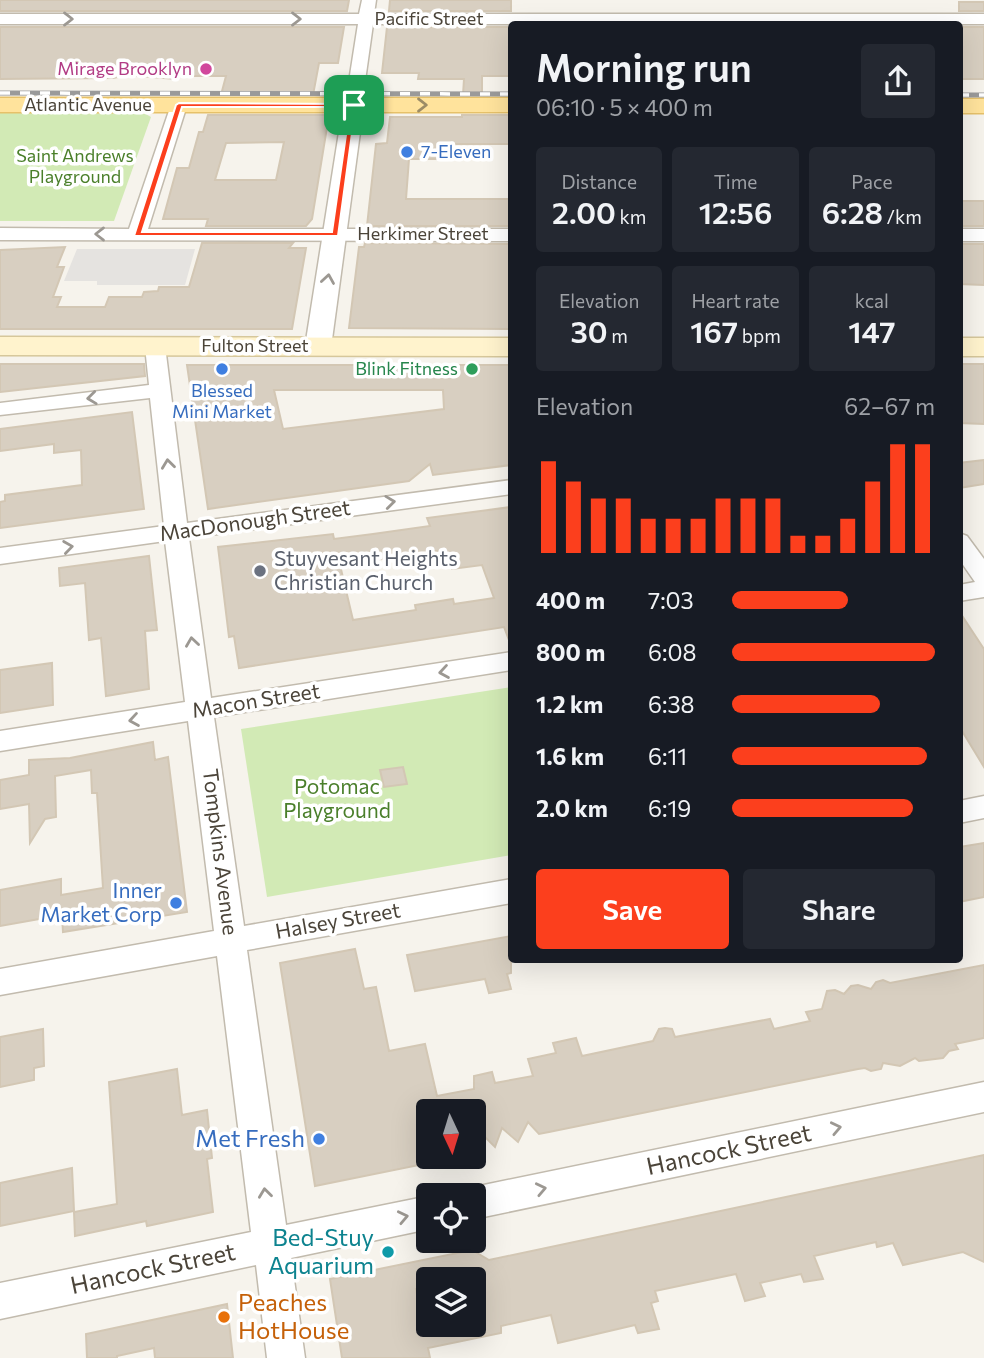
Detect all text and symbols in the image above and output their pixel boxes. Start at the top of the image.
street label: Pacific Street [374,7,484,29]
one-way arrow [63,11,74,27]
one-way arrow [291,11,301,27]
text: Morning run [536,43,752,90]
button: share [861,44,935,118]
place label: Mirage Brooklyn [57,57,192,79]
marker: Mirage Brooklyn [198,61,214,77]
pin [324,75,384,135]
icon: arrive [335,86,373,124]
street label: Atlantic Avenue [24,93,152,115]
text: 06:10 · 5 × 400 m [536,93,713,121]
one-way arrow [417,97,428,113]
place label: 7-Eleven [421,140,491,162]
park label: Saint Andrews Playground [16,144,134,187]
marker: 7-Eleven [399,144,415,160]
text: Distance [561,170,637,193]
text: Time [714,170,757,193]
text: Pace [851,170,892,193]
text: 2.00 [552,193,616,230]
text: 12:56 [699,193,772,230]
text: 6:28 [822,193,883,230]
text: km [616,205,646,228]
text: /km [883,205,922,228]
street label: Herkimer Street [357,222,489,244]
one-way arrow [94,226,105,242]
one-way arrow [321,273,336,285]
text: Elevation [559,289,639,312]
text: Heart rate [691,289,780,312]
text: kcal [855,289,889,312]
text: 30 [570,312,608,349]
text: 167 [690,312,738,349]
text: 147 [848,312,895,349]
text: m [608,324,628,347]
text: bpm [738,324,781,347]
street label: Fulton Street [201,334,309,356]
place label: Blink Fitness [355,357,458,379]
marker: Blessed Mini Market [214,361,230,377]
marker: Blink Fitness [464,361,480,377]
place label: Blessed Mini Market [172,379,272,422]
one-way arrow [86,390,98,405]
text: Elevation [536,392,633,420]
text: 62–67 m [844,392,935,420]
one-way arrow [161,458,176,470]
street label: MacDonough Street [158,494,352,545]
one-way arrow [384,495,396,510]
one-way arrow [62,539,73,554]
place label: Stuyvesant Heights Christian Church [274,545,458,594]
marker: Stuyvesant Heights Christian Church [252,563,268,579]
text: 400 m [536,586,605,614]
text: 7:03 [648,586,694,614]
one-way arrow [185,636,200,648]
text: 800 m [536,638,605,666]
text: 6:08 [648,638,696,666]
one-way arrow [438,664,449,679]
street label: Macon Street [190,677,322,722]
text: 1.2 km [536,690,603,718]
text: 6:38 [648,690,694,718]
one-way arrow [128,712,140,727]
text: 1.6 km [536,742,604,770]
text: 6:11 [648,742,687,770]
street label: Tompkins Avenue [199,767,244,936]
park label: Potomac Playground [283,773,391,822]
text: 2.0 km [536,794,608,822]
text: 6:19 [648,794,691,822]
button: Save [536,869,729,949]
button: Share [743,869,935,949]
place label: Inner Market Corp [41,877,162,926]
marker: Inner Market Corp [168,895,184,911]
street label: Halsey Street [273,896,402,943]
north arrow [416,1099,486,1169]
map controls [416,1099,486,1337]
street label: Hancock Street [644,1117,814,1180]
one-way arrow [830,1121,842,1136]
place label: Met Fresh [195,1123,305,1152]
marker: Met Fresh [311,1131,327,1147]
one-way arrow [535,1182,547,1197]
button: locate [416,1183,486,1253]
one-way arrow [257,1187,272,1199]
one-way arrow [397,1211,409,1226]
place label: Bed-Stuy Aquarium [268,1222,374,1279]
street label: Hancock Street [68,1236,238,1299]
marker: Bed-Stuy Aquarium [380,1244,396,1260]
button: layers [416,1267,486,1337]
place label: Peaches HotHouse [238,1287,349,1344]
marker: Peaches HotHouse [216,1309,232,1325]

